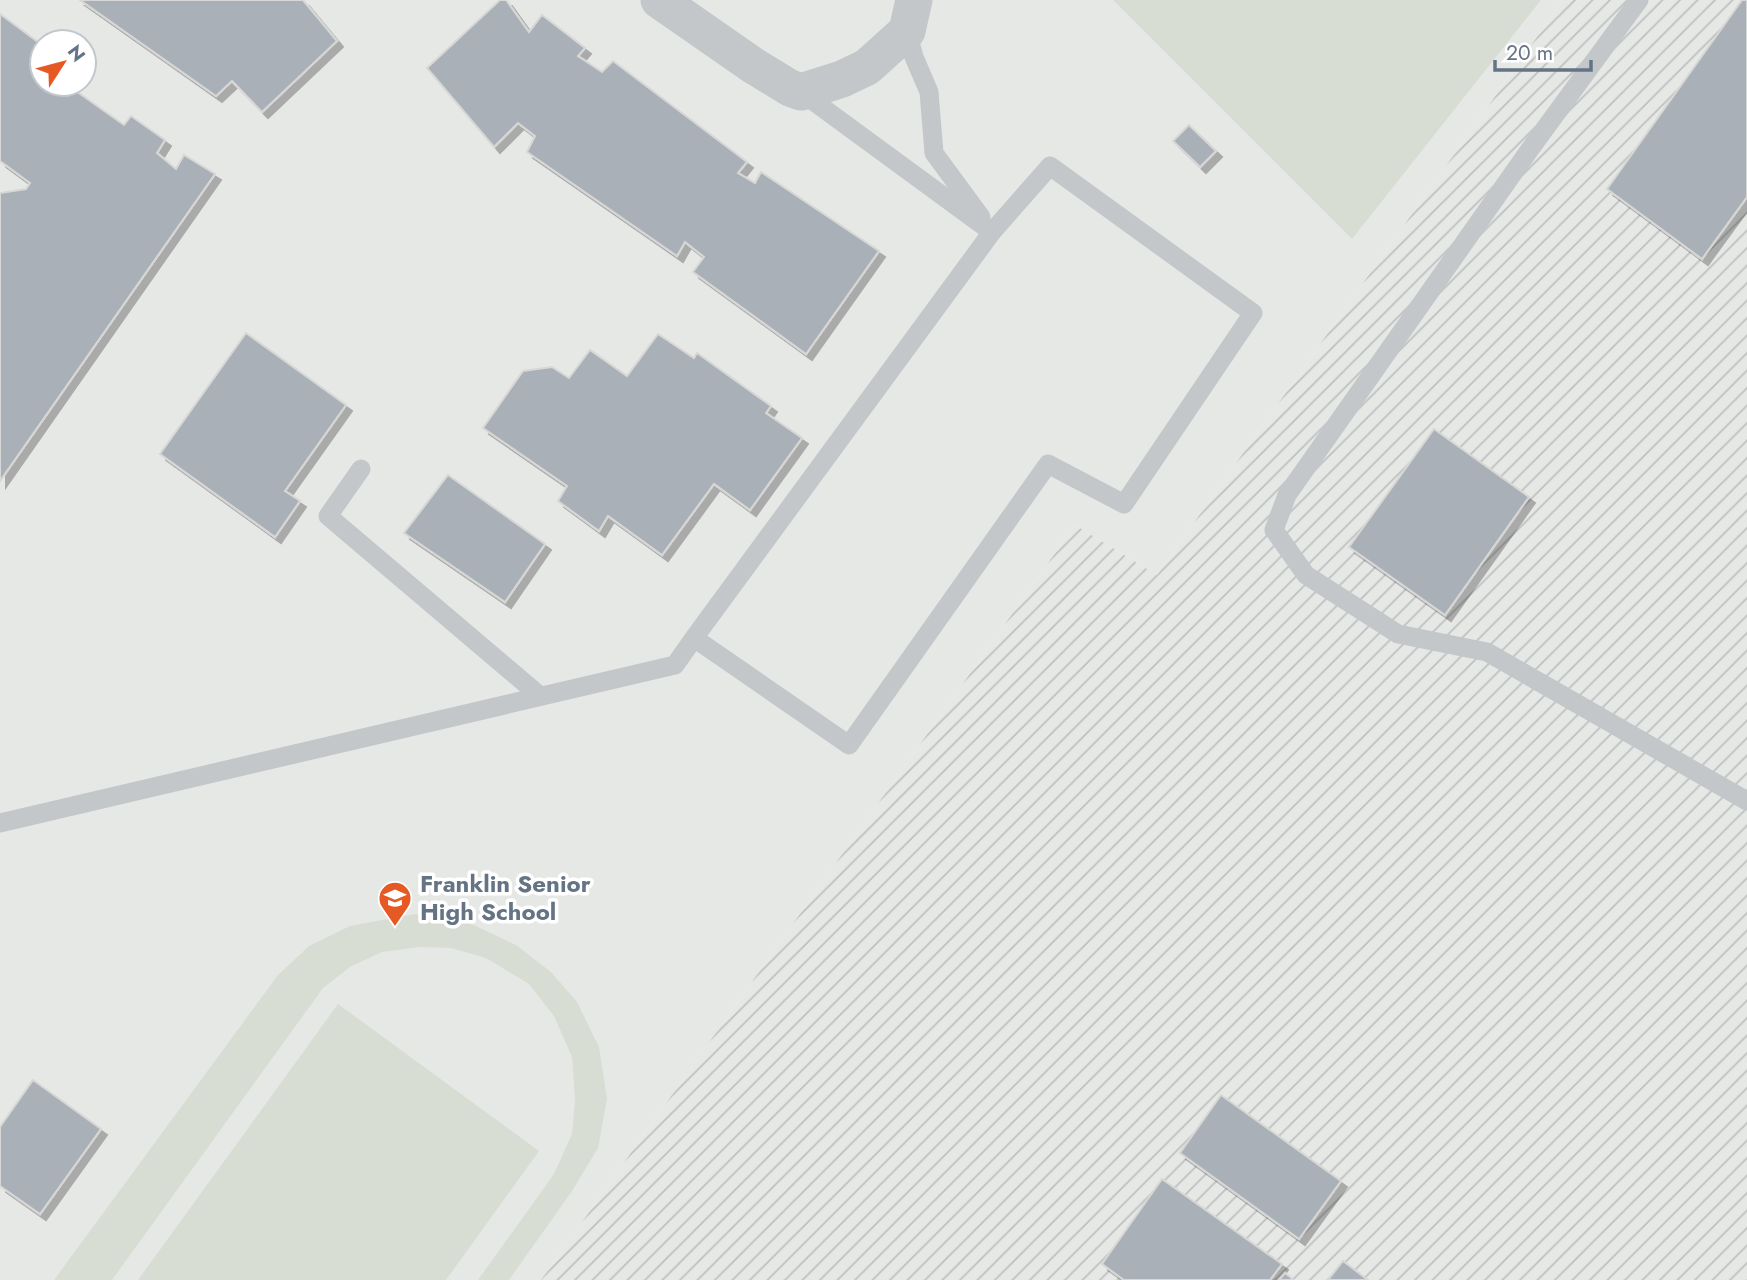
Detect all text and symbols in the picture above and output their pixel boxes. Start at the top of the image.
north arrow [28,28,98,98]
scale bar [1495,28,1591,72]
text: 20 m [1506,38,1553,68]
text: N [61,39,92,67]
place label: Franklin Senior High School [420,866,591,929]
school or university icon: Franklin Senior High School [376,879,414,928]

